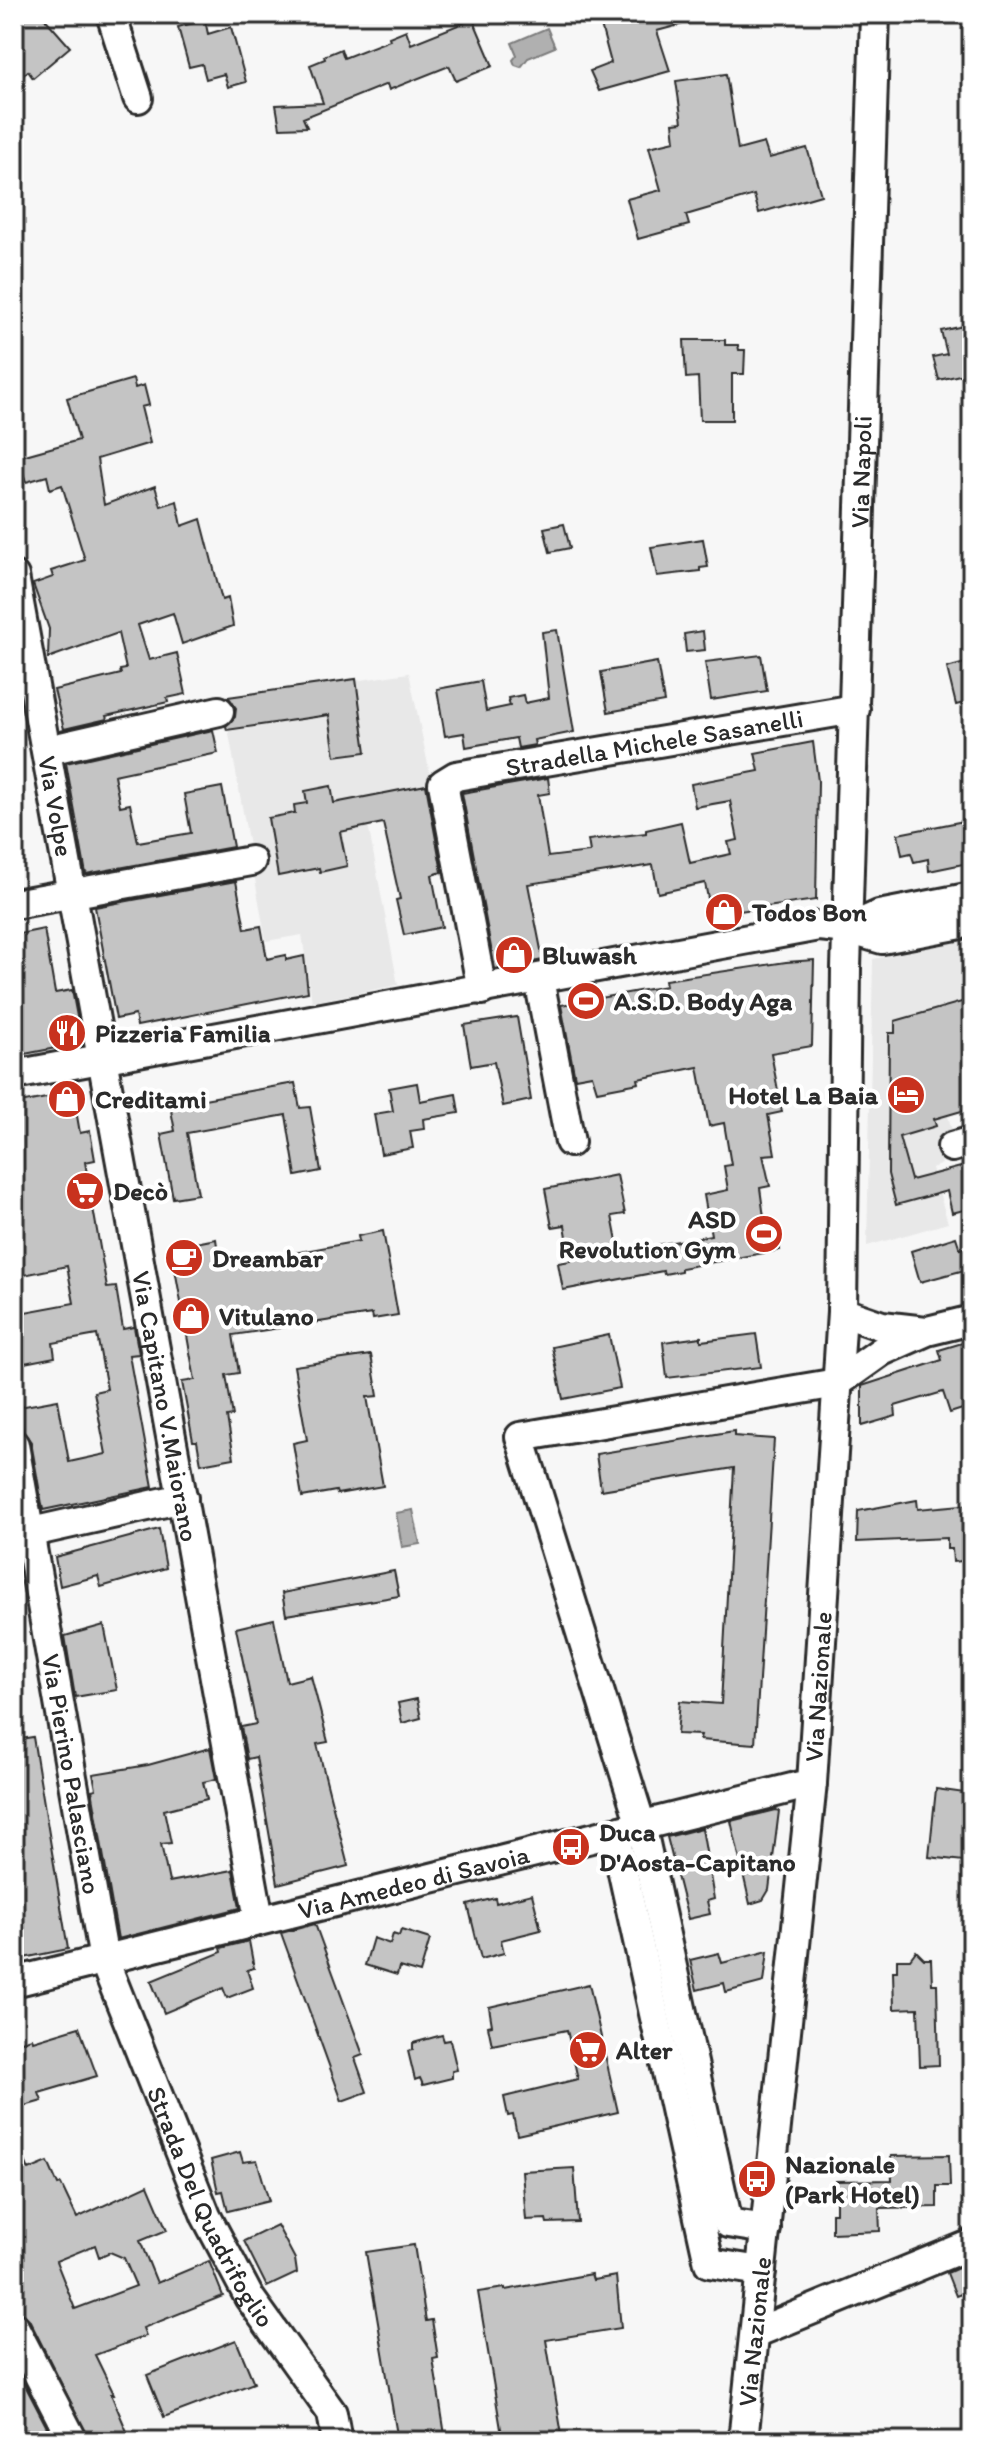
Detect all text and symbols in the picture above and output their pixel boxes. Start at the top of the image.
street label: Via Napoli [843,415,879,529]
street label: Stradella Michele Sasanelli [503,702,805,783]
street label: Via Volpe [31,753,81,859]
shop icon: Todos Bon [703,891,745,933]
place label: Todos Bon [751,896,867,928]
shop icon: Bluwash [493,934,535,976]
place label: Bluwash [542,939,638,971]
sports icon: A.S.D. Body Aga [565,980,607,1022]
place label: A.S.D. Body Aga [613,985,792,1017]
restaurant icon: Pizzeria Familia [46,1012,88,1054]
place label: Pizzeria Familia [95,1017,271,1049]
hotel icon: Hotel La Baia [885,1074,927,1116]
shop icon: Creditami [46,1078,88,1120]
place label: Hotel La Baia [728,1079,878,1111]
place label: Creditami [95,1083,207,1115]
supermarket icon: Decò [64,1170,106,1212]
place label: Decò [113,1175,168,1207]
place label: ASD Revolution Gym [559,1203,736,1265]
sports icon: ASD Revolution Gym [743,1213,785,1255]
cafe icon: Dreambar [163,1237,205,1279]
place label: Dreambar [212,1242,324,1274]
street label: Via Capitano V.Maiorano [125,1268,206,1544]
shop icon: Vitulano [170,1295,212,1337]
place label: Vitulano [219,1300,314,1332]
street label: Via Nazionale [797,1611,839,1763]
street label: Via Pierino Palasciano [35,1651,108,1897]
place label: Duca D'Aosta-Capitano [599,1816,796,1878]
bus stop icon: Duca D'Aosta-Capitano [550,1826,592,1868]
street label: Via Amedeo di Savoia [295,1838,533,1927]
supermarket icon: Alter [567,2029,609,2071]
place label: Alter [615,2034,673,2066]
street label: Strada Del Quadrifoglio [140,2082,282,2334]
place label: Nazionale (Park Hotel) [785,2148,920,2210]
bus stop icon: Nazionale (Park Hotel) [736,2158,778,2200]
street label: Via Nazionale [731,2255,778,2408]

